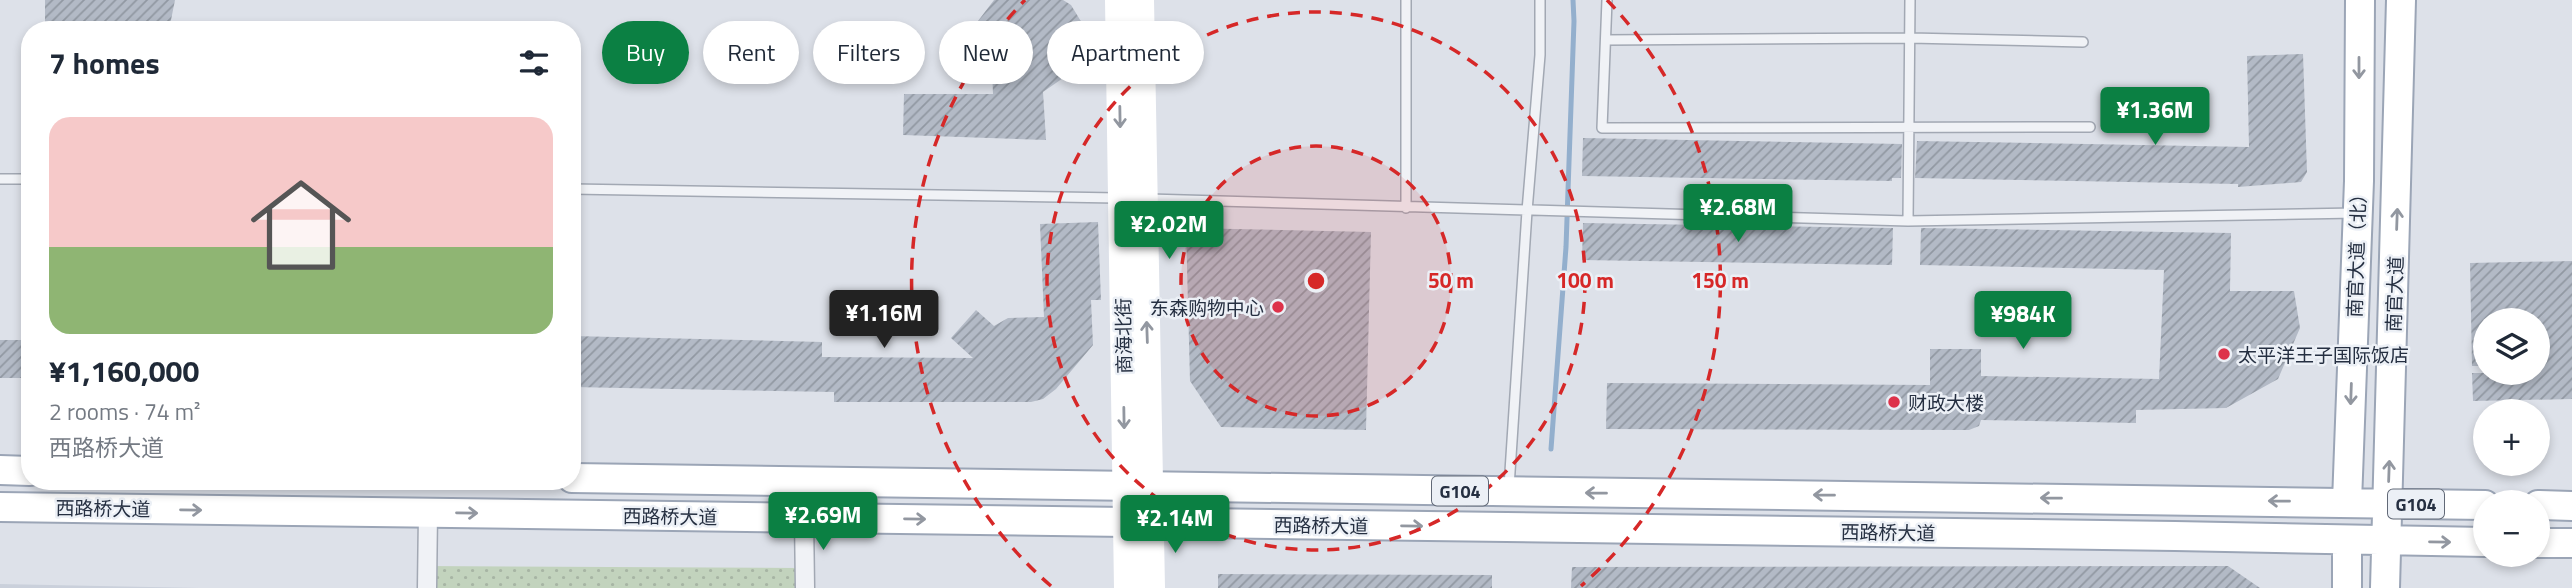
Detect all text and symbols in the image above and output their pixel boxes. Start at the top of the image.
chip: Buy [602,21,689,84]
chip: Rent [703,21,799,84]
chip: Filters [813,21,925,84]
chip: New [939,21,1033,84]
chip: Apartment [1047,21,1204,84]
text: 7 homes [49,40,160,86]
icon: filters [515,44,553,82]
one-way arrow [2352,56,2366,79]
pin: ¥1.36M [2098,88,2212,147]
text: ¥1.36M [2116,92,2194,127]
one-way arrow [1113,105,1127,128]
icon: home [238,162,364,288]
pin: ¥2.68M [1681,184,1795,244]
street label: 南官大道（北） [2339,184,2373,318]
text: ¥2.68M [1699,189,1777,224]
pin: ¥2.02M [1112,202,1226,261]
text: ¥2.02M [1130,206,1208,241]
one-way arrow [2390,208,2403,231]
street label: 南官大道 [2378,256,2410,332]
text: 50 m [1428,264,1474,296]
text: 100 m [1556,264,1614,296]
text: 150 m [1691,264,1749,296]
centre of rings [1304,269,1328,293]
pin: ¥1.16M [827,290,941,350]
pin: ¥984K [1974,292,2072,351]
place label: 东森购物中心 [1150,293,1264,322]
text: ¥1.16M [845,295,923,330]
text: ¥984K [1990,296,2056,331]
street label: 商海北街 [1108,298,1138,374]
marker: 东森购物中心 [1270,299,1286,315]
map controls [2473,308,2550,567]
button: layers [2473,308,2550,385]
one-way arrow [1141,320,1154,343]
place label: 太平洋王子国际饭店 [2238,340,2409,369]
marker: 太平洋王子国际饭店 [2216,346,2232,362]
text: ¥1,160,000 [49,348,199,394]
one-way arrow [2344,382,2358,405]
place label: 财政大楼 [1908,388,1984,417]
text: 2 rooms · 74 m² [49,394,200,429]
marker: 财政大楼 [1886,394,1902,410]
button: + [2473,399,2550,476]
one-way arrow [1118,406,1131,429]
text: 西路桥大道 [49,430,164,465]
one-way arrow [2382,460,2396,483]
road number: G104 [1432,476,1488,505]
one-way arrow [1585,486,1608,499]
one-way arrow [1813,489,1836,502]
road number: G104 [2388,490,2444,518]
button: − [2473,490,2550,567]
pin: ¥2.69M [766,492,880,552]
one-way arrow [2040,492,2063,505]
street label: 西路桥大道 [55,493,151,523]
one-way arrow [2268,494,2291,508]
pin: ¥2.14M [1118,496,1232,555]
text: ¥2.69M [784,497,862,532]
text: ¥2.14M [1136,500,1214,535]
street label: 西路桥大道 [622,501,718,531]
one-way arrow [179,503,202,516]
one-way arrow [455,506,478,520]
street label: 西路桥大道 [1273,510,1369,540]
one-way arrow [903,512,926,526]
street label: 西路桥大道 [1840,517,1936,547]
one-way arrow [1400,519,1423,533]
one-way arrow [2428,535,2451,549]

